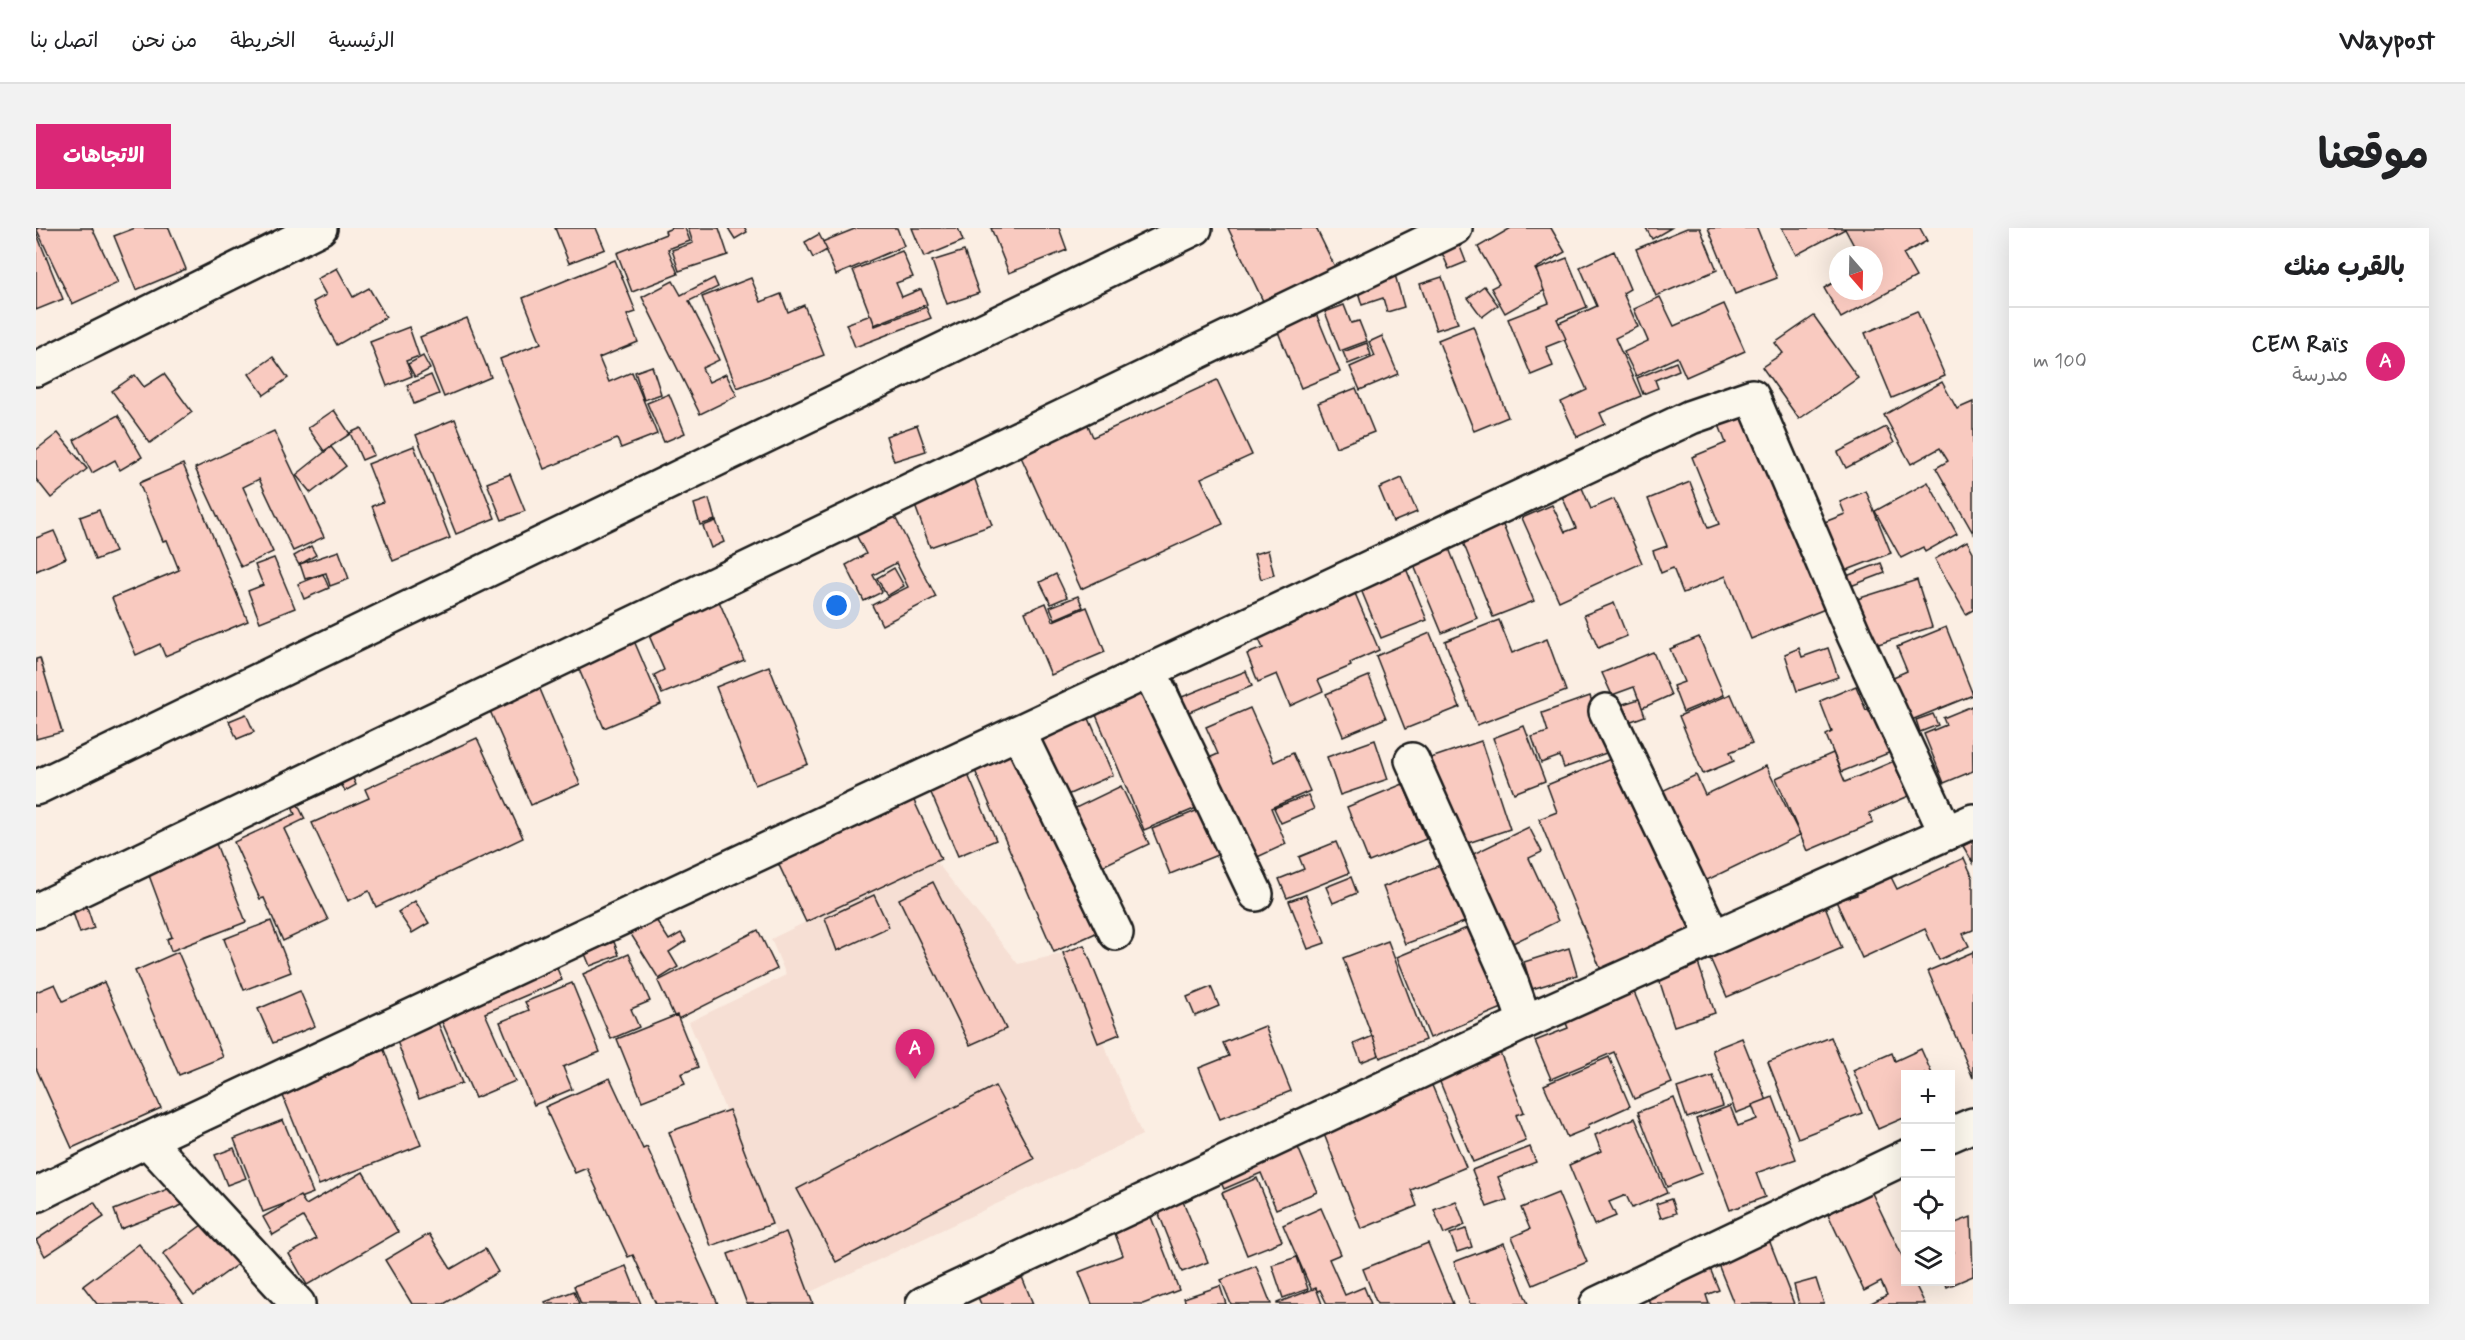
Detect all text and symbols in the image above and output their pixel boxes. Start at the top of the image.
text: Waypost [2339,23,2435,60]
text: اتصل بنا [30,27,98,55]
text: من نحن [131,27,197,55]
text: الخريطة [230,27,296,55]
text: الرئيسية [329,27,395,55]
button: الاتجاهات [36,124,171,189]
text: موقعنا [2318,129,2429,184]
north arrow [1829,246,1883,300]
text: بالقرب منك [2284,251,2405,285]
text: CEM Raïs [2251,331,2348,359]
text: 100 m [2033,348,2087,375]
text: A [2379,348,2392,375]
text: مدرسة [2292,362,2348,389]
your location [822,591,851,620]
pin: A [896,1030,934,1079]
map controls [1901,1070,1955,1286]
button: + [1901,1070,1955,1124]
button: − [1901,1124,1955,1178]
button: locate [1901,1178,1955,1232]
button: layers [1901,1232,1955,1286]

